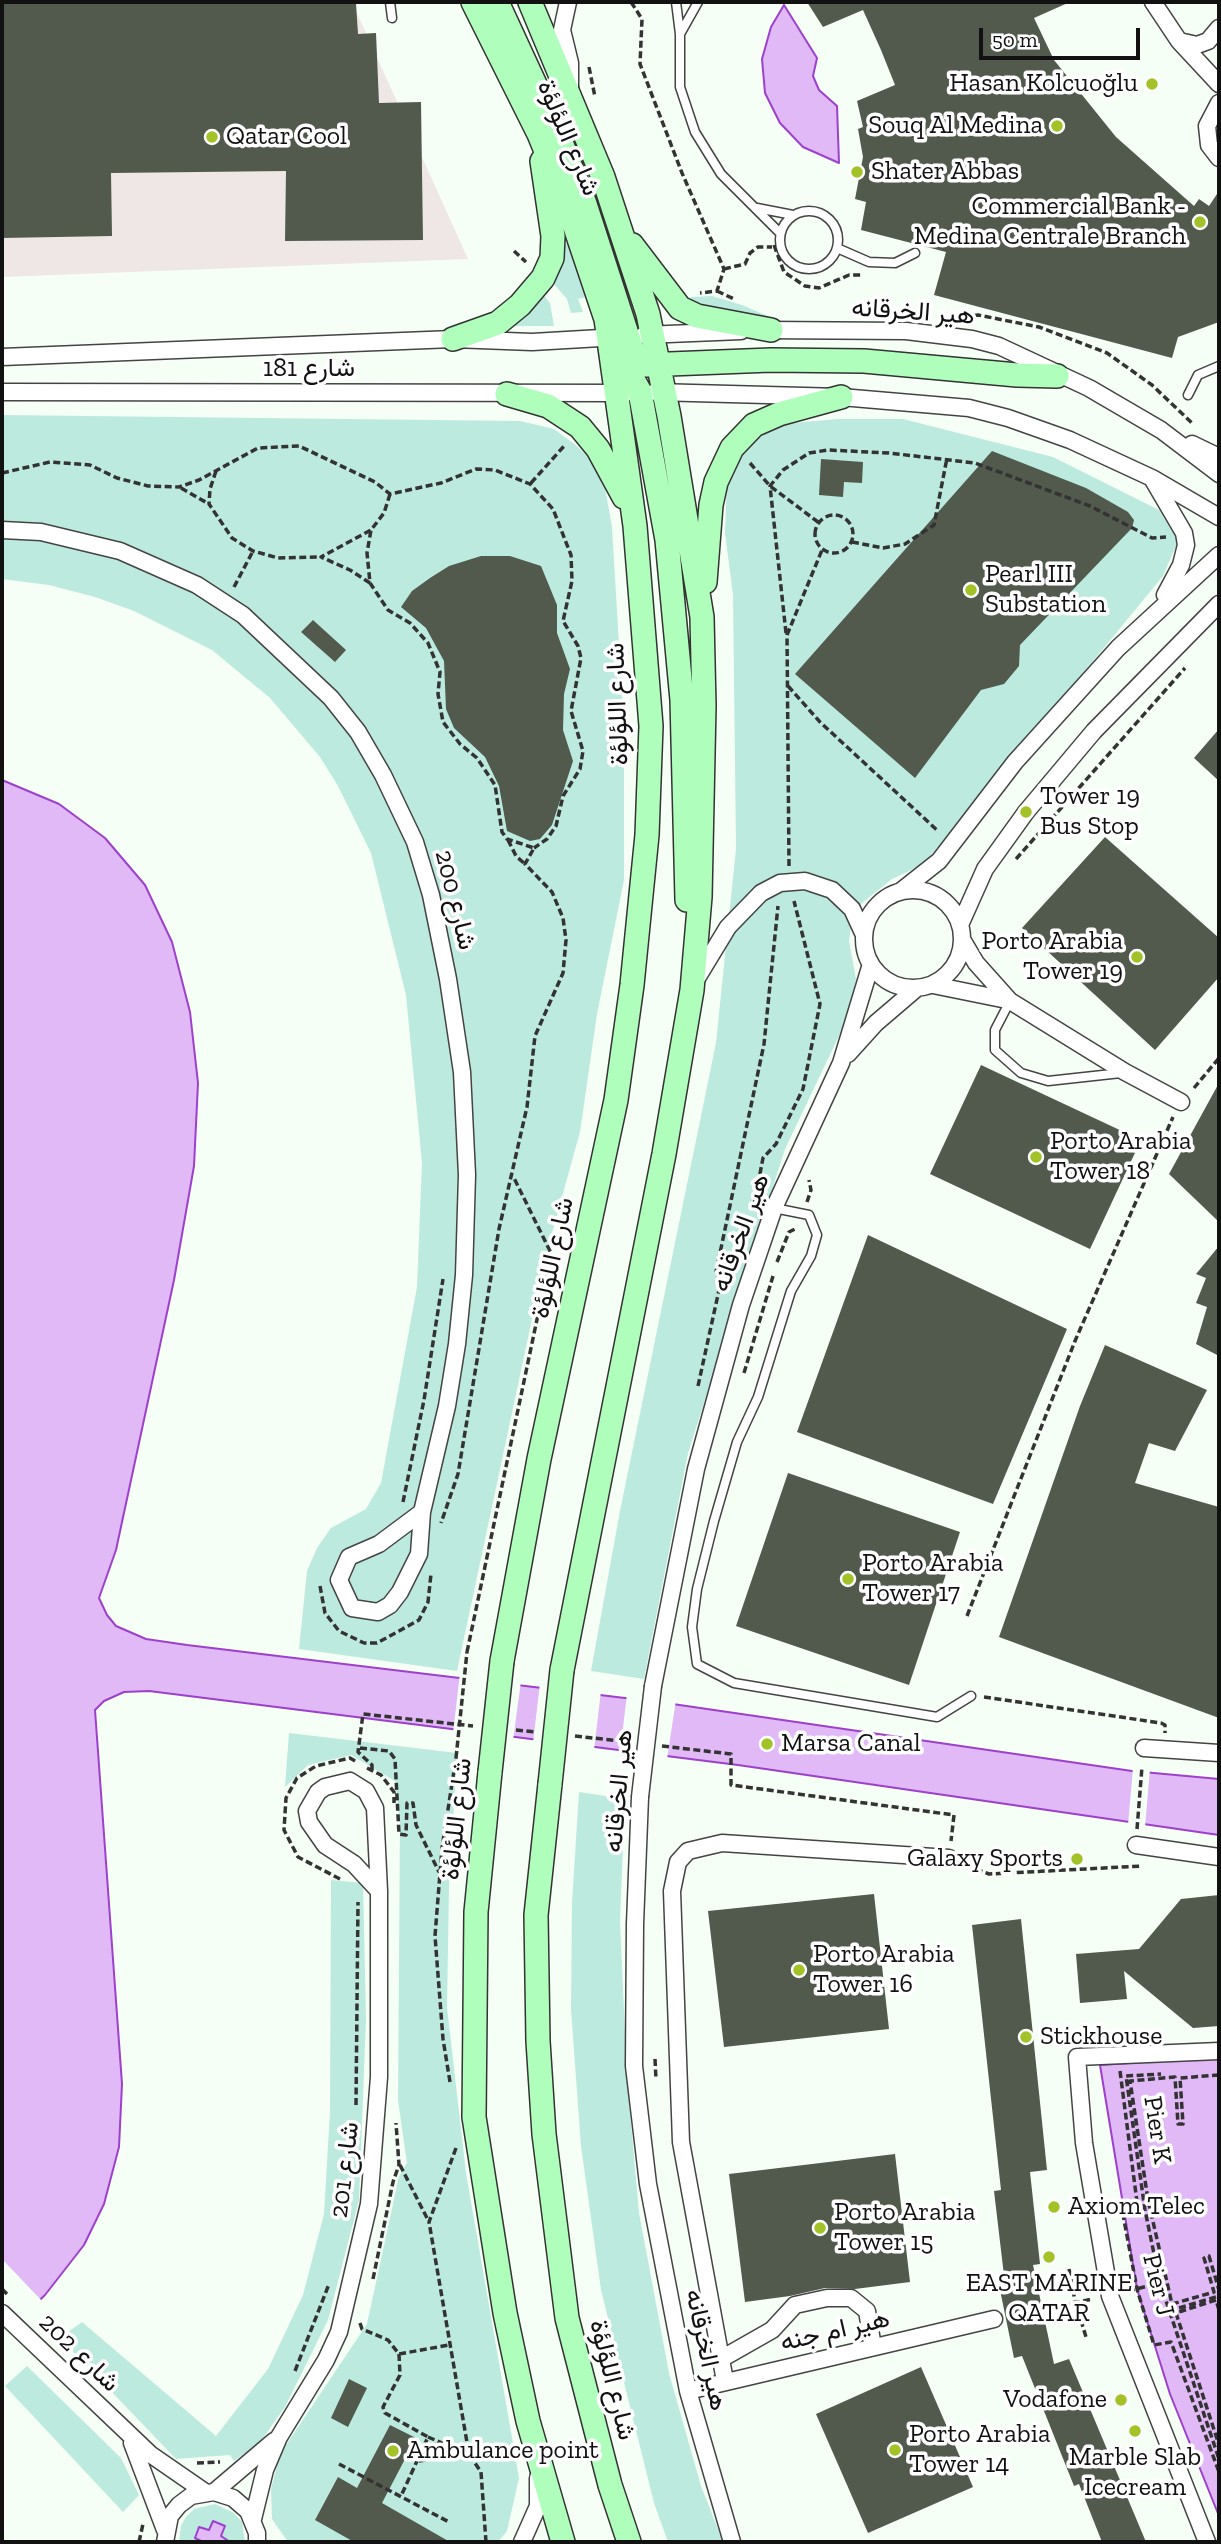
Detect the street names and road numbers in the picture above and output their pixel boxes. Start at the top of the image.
street label: شارع اللؤلؤة [530,75,606,201]
street label: هير الخرقانه [850,292,976,332]
street label: شارع 181 [263,353,355,385]
street label: شارع اللؤلؤة [600,642,636,766]
street label: شارع 200 [428,847,482,953]
street label: هير الخرقانه [705,1170,777,1296]
street label: شارع اللؤلؤة [525,1195,581,1321]
street label: هير الخرقانه [598,1728,640,1854]
street label: شارع اللؤلؤة [435,1756,479,1882]
street label: Pier K [1136,2094,1178,2166]
street label: شارع 201 [324,2120,366,2220]
street label: Pier J [1135,2251,1181,2319]
street label: هير الخرقانه [678,2286,734,2414]
street label: هير ام جنه [777,2303,893,2359]
street label: شارع 202 [32,2307,126,2399]
street label: شارع اللؤلؤة [582,2317,642,2443]

